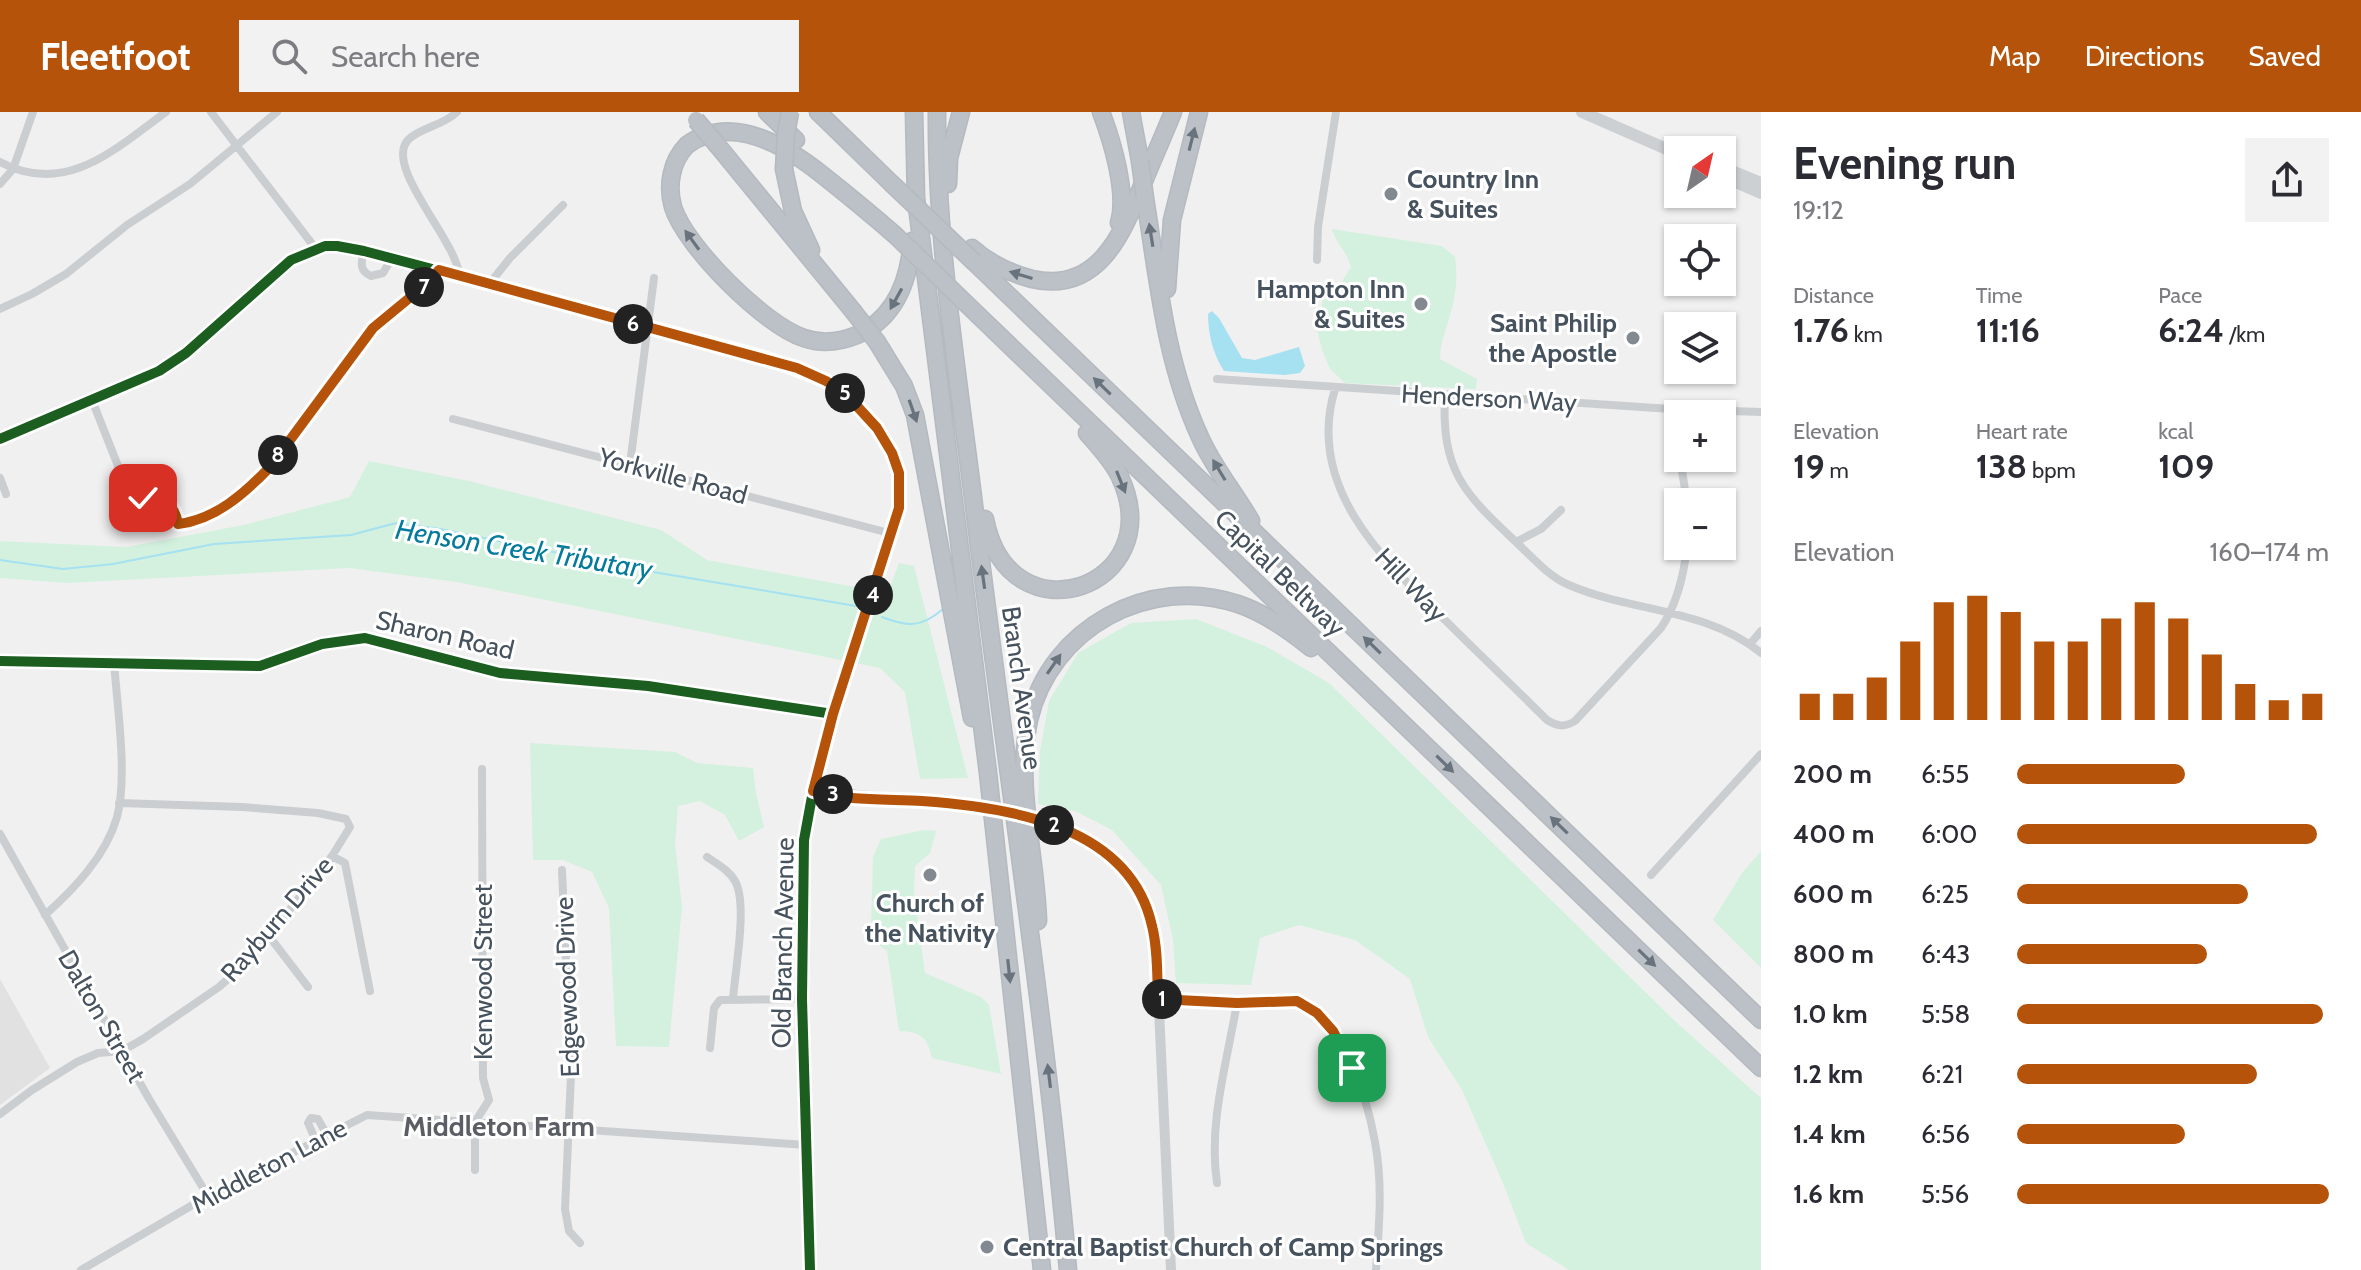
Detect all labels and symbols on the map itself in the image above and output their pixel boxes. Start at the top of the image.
one-way arrow [1186,126,1198,151]
north arrow [1664,136,1736,208]
place label: Country Inn & Suites [1407,163,1539,225]
marker: Country Inn & Suites [1382,185,1400,203]
one-way arrow [1144,222,1157,247]
one-way arrow [685,229,701,250]
pin: 7 [404,267,444,307]
one-way arrow [1009,269,1034,281]
place label: Hampton Inn & Suites [1256,273,1405,335]
one-way arrow [890,288,904,310]
marker: Hampton Inn & Suites [1412,295,1430,313]
pin: 6 [613,304,653,344]
place label: Saint Philip the Apostle [1489,307,1617,369]
marker: Saint Philip the Apostle [1624,329,1642,347]
pin: 5 [825,373,865,413]
one-way arrow [1093,377,1112,395]
street label: Henderson Way [1400,377,1578,419]
one-way arrow [908,399,920,423]
pin: 8 [258,435,298,475]
street label: Yorkville Road [594,441,751,511]
one-way arrow [1212,459,1226,481]
pin [109,464,177,532]
one-way arrow [1115,470,1128,494]
street label: Capital Beltway [1208,503,1352,643]
water label: Henson Creek Tributary [393,512,656,586]
street label: Hill Way [1368,541,1454,629]
one-way arrow [976,564,989,589]
pin: 4 [853,575,893,615]
street label: Sharon Road [373,604,517,666]
street label: Branch Avenue [995,604,1049,772]
one-way arrow [1363,636,1382,654]
one-way arrow [1046,653,1062,674]
one-way arrow [1435,754,1454,773]
pin: 3 [813,774,853,814]
pin: 2 [1034,805,1074,845]
one-way arrow [1550,817,1569,835]
street label: Old Branch Avenue [765,837,801,1049]
street label: Rayburn Drive [214,850,340,988]
marker: Church of the Nativity [921,866,939,884]
street label: Kenwood Street [467,884,499,1060]
place label: Church of the Nativity [865,887,995,949]
street label: Edgewood Drive [548,896,586,1078]
street label: Dalton Street [51,944,153,1088]
one-way arrow [1637,948,1656,966]
one-way arrow [1002,959,1015,984]
pin: 1 [1142,979,1182,1019]
pin [1318,1034,1386,1102]
one-way arrow [1042,1063,1055,1088]
district label: Middleton Farm [403,1109,595,1143]
street label: Middleton Lane [186,1112,352,1220]
place label: Central Baptist Church of Camp Springs [1003,1231,1443,1263]
marker: Central Baptist Church of Camp Springs [978,1238,996,1256]

